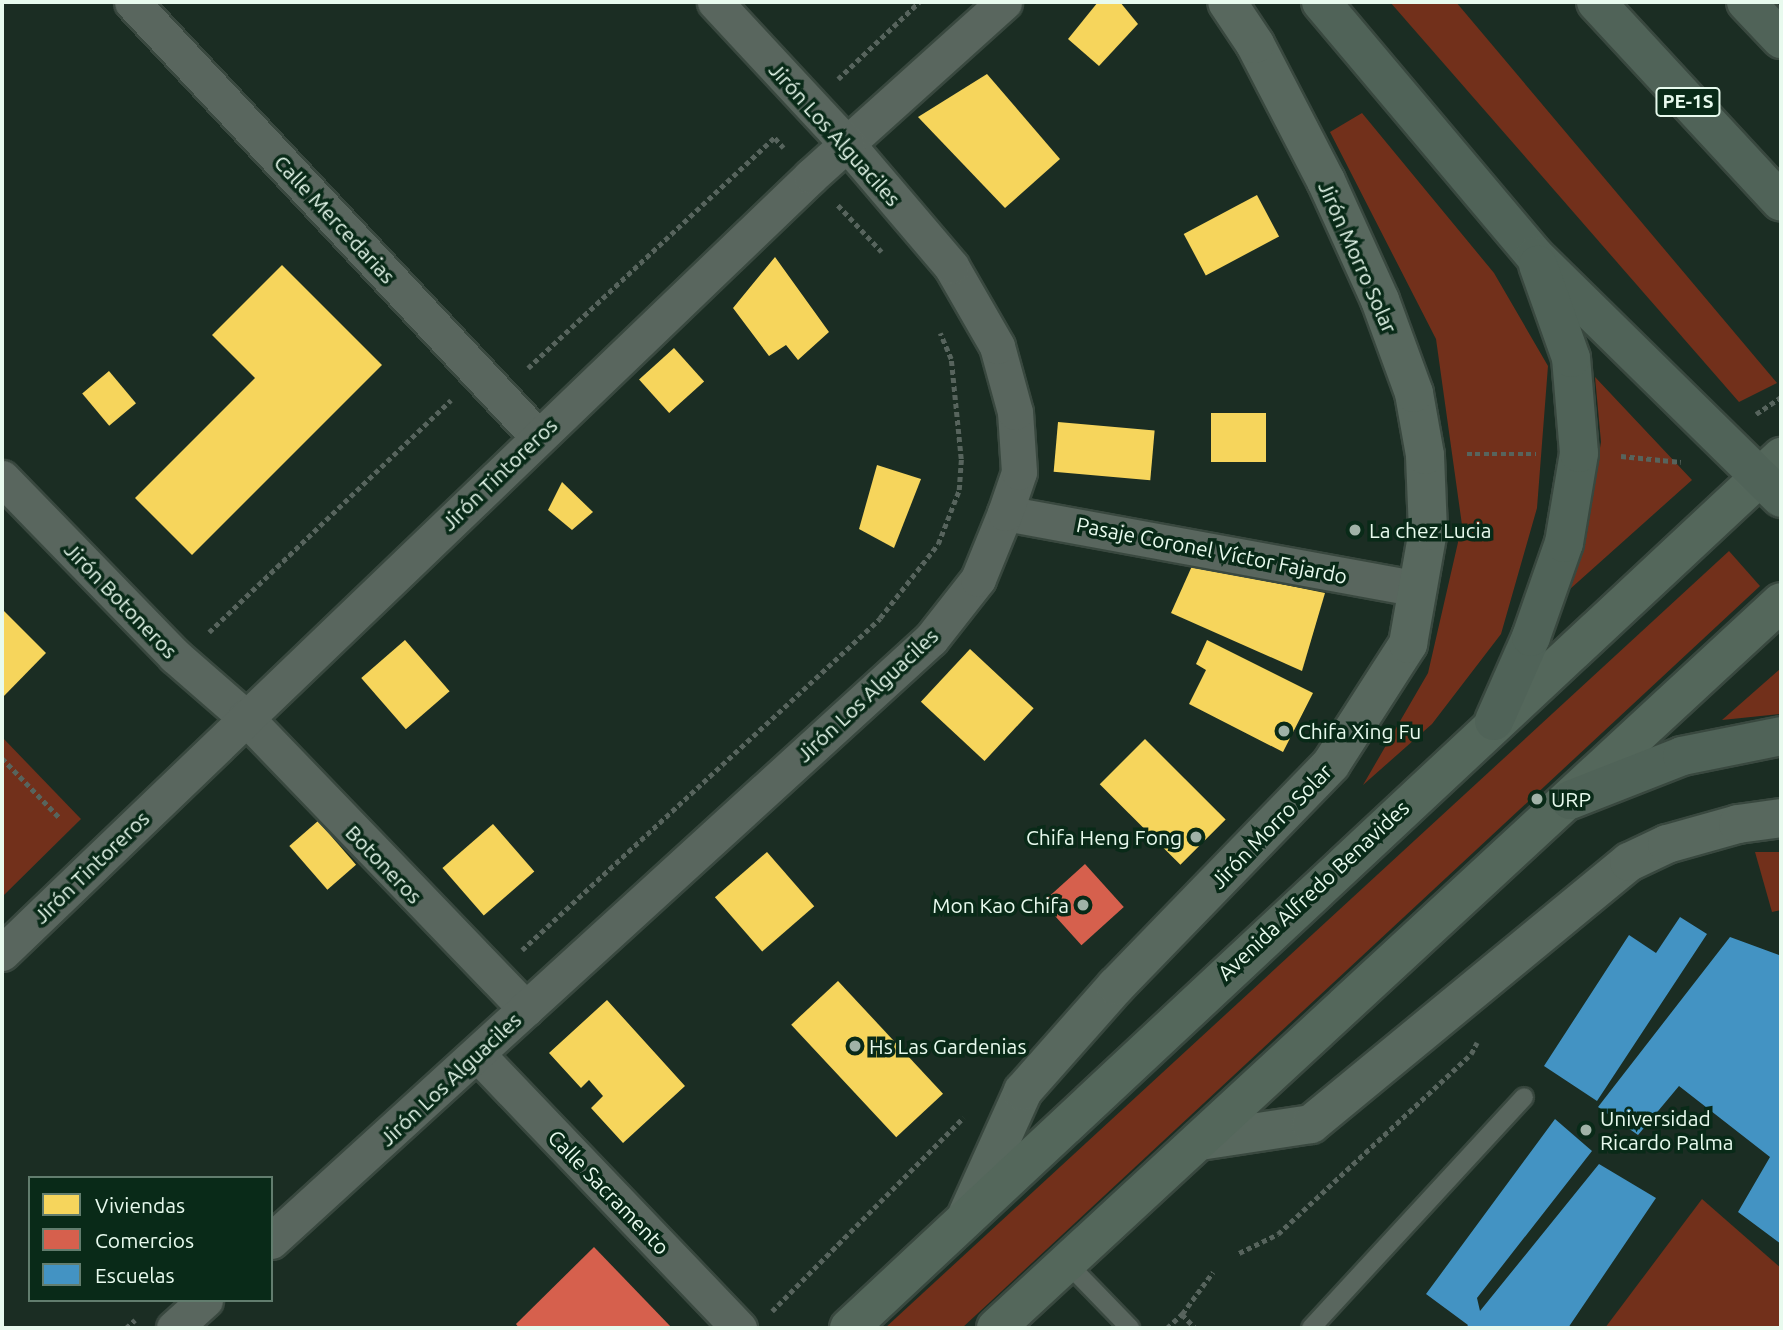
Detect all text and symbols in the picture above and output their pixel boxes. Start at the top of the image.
street label: Jirón Los Alguaciles [764,57,906,211]
road number: PE-1S [1655,86,1721,118]
street label: Calle Mercedarias [269,150,401,288]
street label: Jirón Morro Solar [1313,177,1403,337]
street label: Jirón Tintoreros [436,412,562,536]
street label: Pasaje Coronel Víctor Fajardo [1074,511,1350,589]
place label: La chez Lucia [1369,517,1491,543]
marker: La chez Lucia [1347,522,1363,538]
street label: Jirón Botoneros [59,537,183,663]
street label: Jirón Los Alguaciles [791,623,943,767]
place label: Chifa Xing Fu [1298,718,1421,744]
marker: Chifa Xing Fu [1276,723,1292,739]
street label: Jirón Morro Solar [1205,758,1337,894]
place label: URP [1551,786,1591,812]
marker: URP [1529,791,1545,807]
street label: Avenida Alfredo Benavides [1212,795,1414,985]
street label: Jirón Tintoreros [28,805,154,929]
street label: Botoneros [341,820,427,908]
place label: Chifa Heng Fong [1026,824,1182,850]
marker: Chifa Heng Fong [1188,829,1204,845]
place label: Mon Kao Chifa [932,892,1069,918]
marker: Mon Kao Chifa [1075,897,1091,913]
street label: Jirón Los Alguaciles [374,1007,526,1151]
place label: Hs Las Gardenias [869,1033,1027,1059]
marker: Hs Las Gardenias [847,1038,863,1054]
place label: Universidad Ricardo Palma [1600,1105,1734,1155]
marker: Universidad Ricardo Palma [1578,1122,1594,1138]
street label: Calle Sacramento [543,1124,675,1260]
legend [28,1176,273,1302]
text: Viviendas [95,1193,185,1217]
text: Comercios [95,1228,194,1252]
text: Escuelas [95,1263,175,1287]

